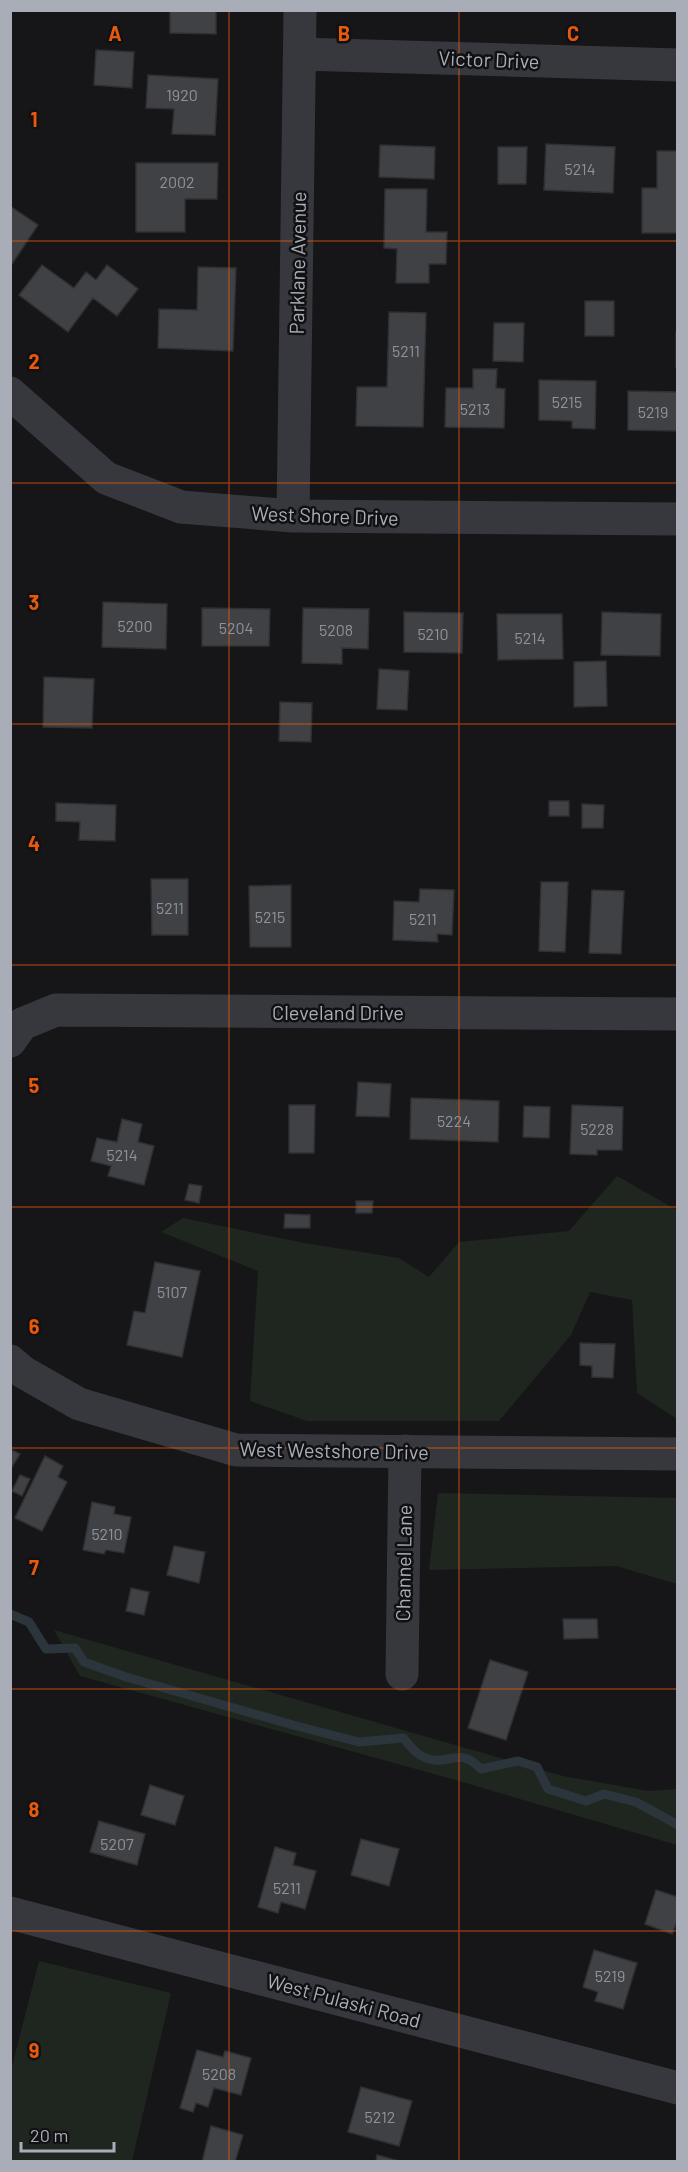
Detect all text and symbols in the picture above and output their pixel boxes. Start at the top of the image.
text: A [108,21,122,45]
text: B [338,21,350,45]
text: C [567,21,579,45]
street label: Victor Drive [438,45,540,73]
house number: 1920 [166,85,198,104]
text: 1 [30,107,38,131]
house number: 5214 [565,159,596,178]
house number: 2002 [159,172,195,191]
street label: Parklane Avenue [284,191,310,335]
house number: 5211 [392,341,420,360]
text: 2 [28,349,40,373]
house number: 5215 [552,392,582,411]
house number: 5213 [460,399,490,418]
house number: 5219 [638,402,668,421]
street label: West Shore Drive [251,500,399,530]
text: 3 [29,590,39,614]
house number: 5200 [118,616,152,635]
house number: 5204 [219,618,253,637]
house number: 5208 [319,620,353,639]
house number: 5210 [417,624,449,643]
house number: 5214 [515,628,546,647]
text: 4 [28,831,40,855]
house number: 5211 [156,898,184,917]
house number: 5215 [255,907,285,926]
house number: 5211 [409,909,437,928]
street label: Cleveland Drive [272,1000,404,1024]
text: 5 [29,1073,40,1097]
house number: 5224 [437,1111,471,1130]
house number: 5228 [580,1119,614,1138]
house number: 5214 [107,1145,138,1164]
house number: 5107 [157,1282,187,1301]
text: 6 [29,1314,40,1338]
street label: West Westshore Drive [239,1436,429,1464]
street label: Channel Lane [390,1504,416,1622]
house number: 5210 [91,1524,123,1543]
text: 7 [29,1555,39,1579]
text: 8 [29,1797,40,1821]
house number: 5207 [100,1834,134,1853]
house number: 5211 [273,1878,301,1897]
house number: 5219 [595,1966,625,1985]
street label: West Pulaski Road [264,1968,424,2032]
text: 9 [29,2038,39,2062]
house number: 5208 [202,2064,236,2083]
house number: 5212 [365,2107,395,2126]
scale bar [21,2115,114,2153]
text: 20 m [30,2124,68,2146]

